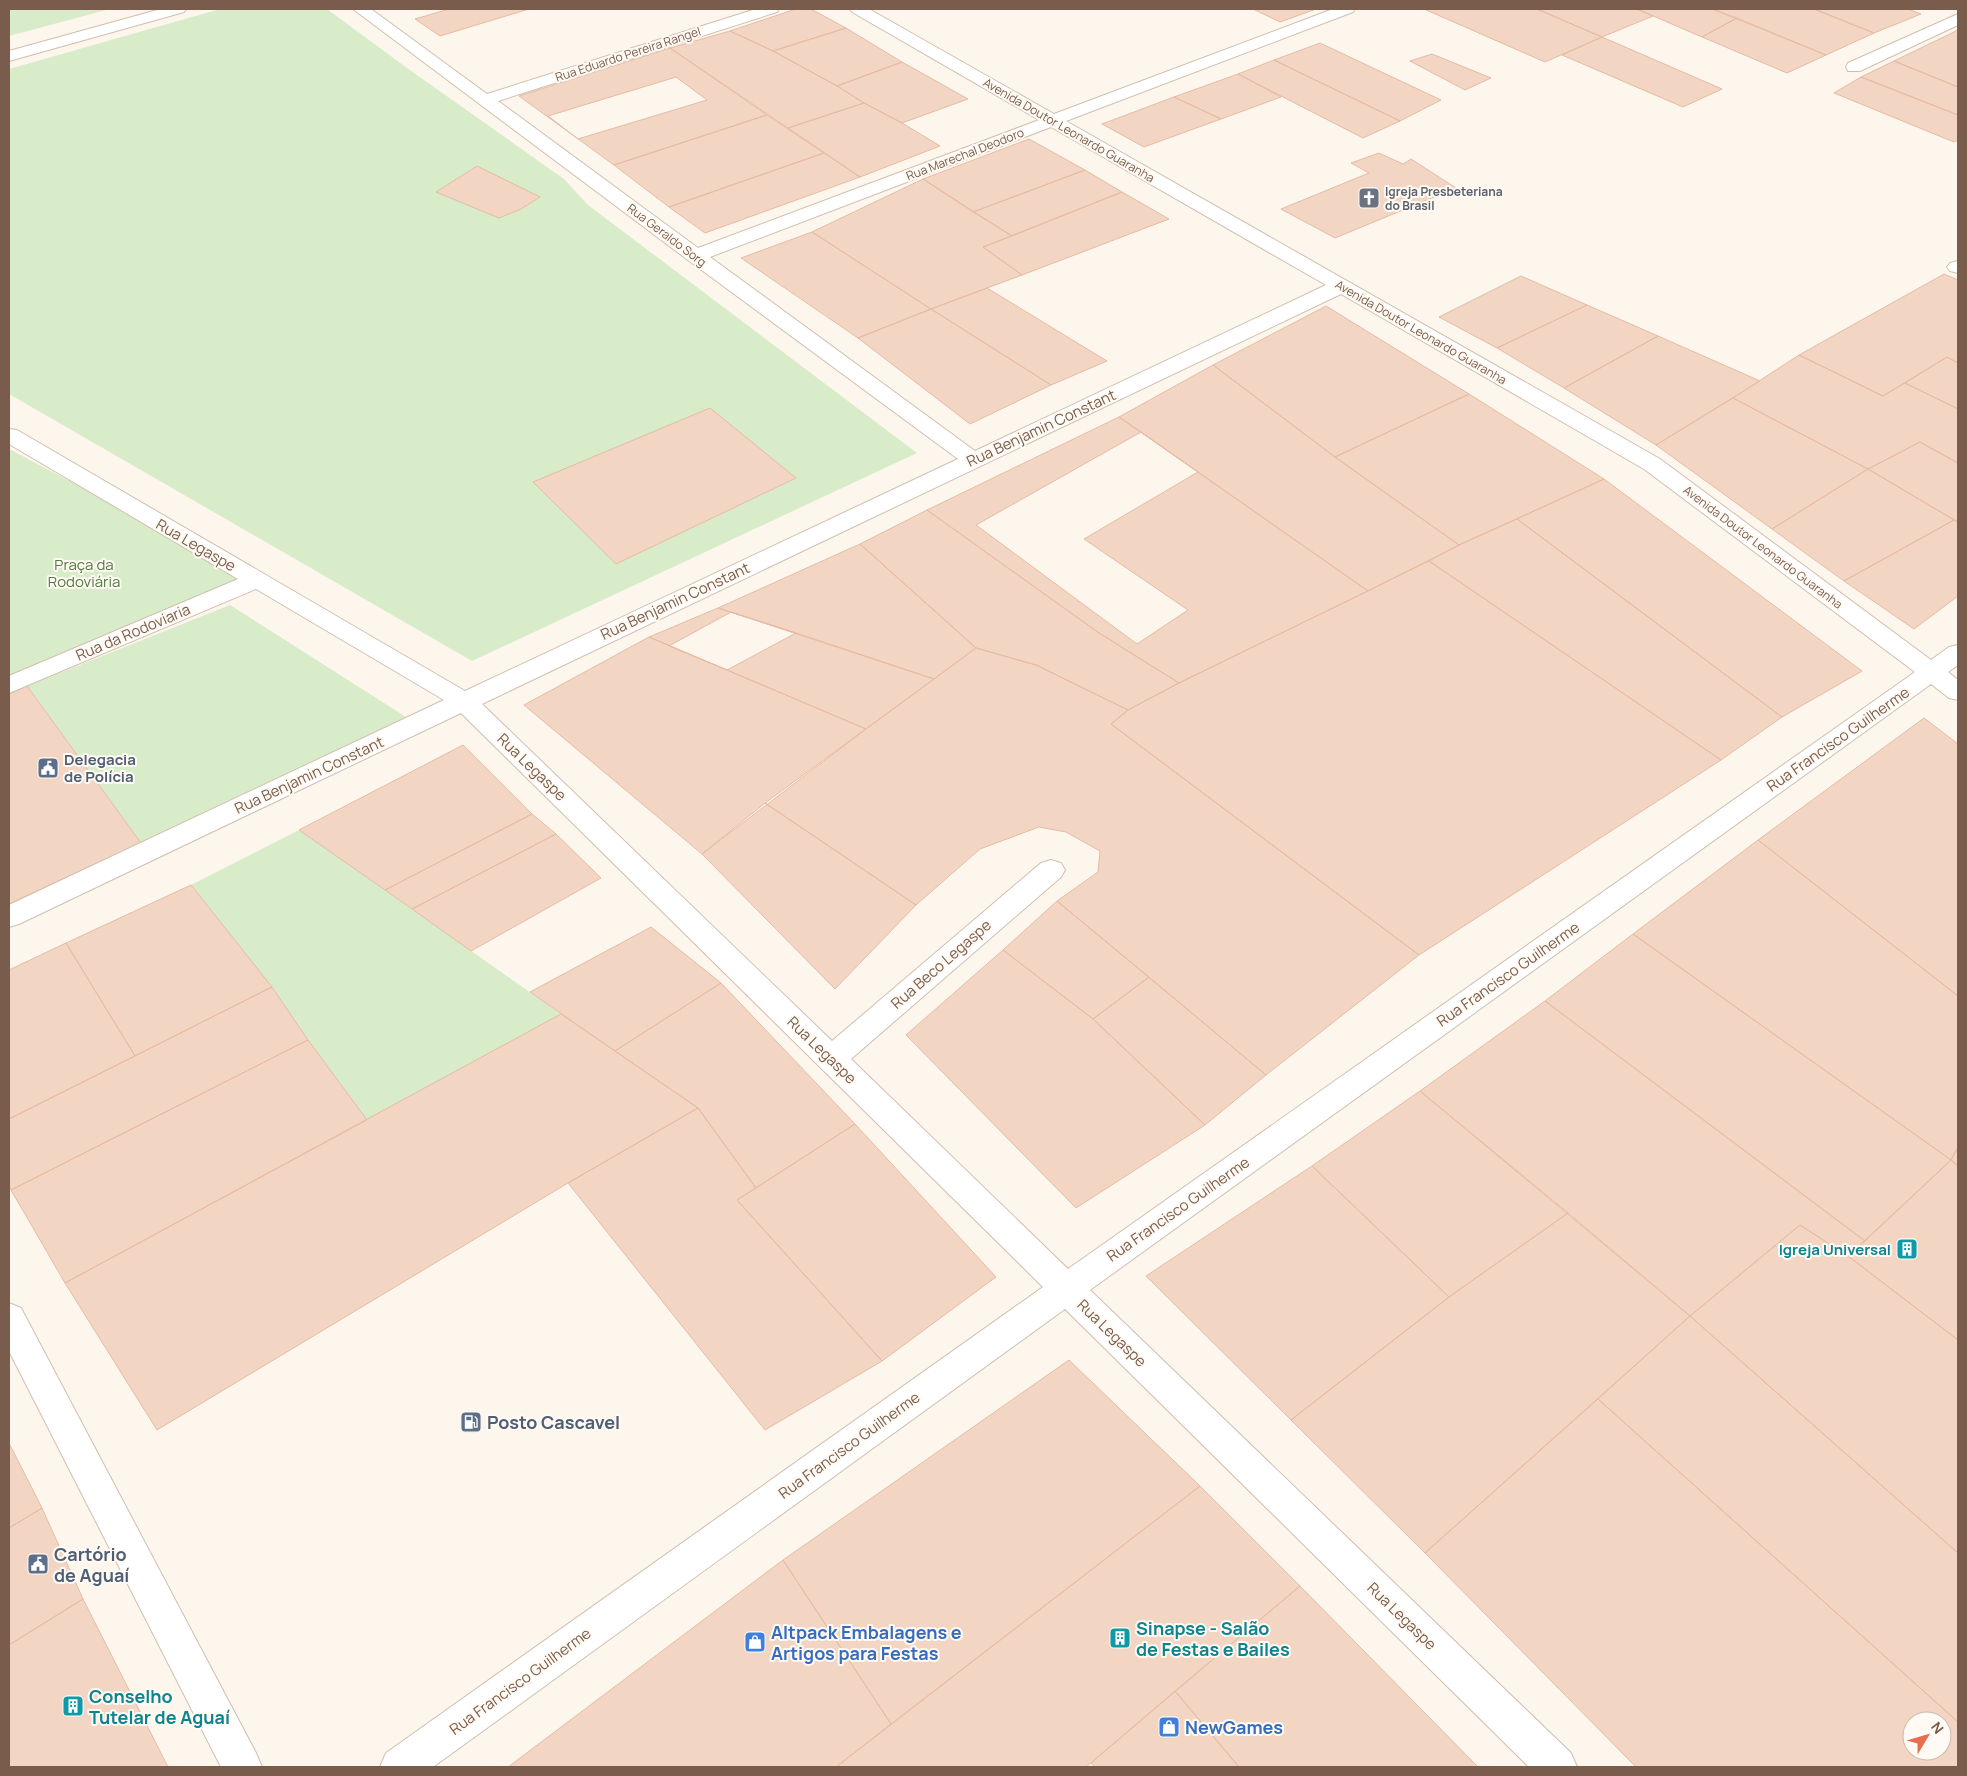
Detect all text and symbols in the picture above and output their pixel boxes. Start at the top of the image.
street label: Rua Eduardo Pereira Rangel [553,22,703,86]
street label: Avenida Doutor Leonardo Guaranha [980,74,1158,186]
street label: Rua Marechal Deodoro [904,124,1026,184]
place label: Igreja Presbeteriana do Brasil [1385,183,1503,214]
church icon: Igreja Presbeteriana do Brasil [1357,186,1381,210]
street label: Rua Geraldo Sorg [624,200,710,270]
street label: Avenida Doutor Leonardo Guaranha [1332,276,1510,388]
street label: Rua Benjamin Constant [963,384,1119,472]
street label: Avenida Doutor Leonardo Guaranha [1680,481,1846,613]
street label: Rua Legaspe [152,514,240,576]
park label: Praça da Rodoviária [48,554,120,592]
street label: Rua Benjamin Constant [597,557,753,645]
street label: Rua da Rodoviaria [73,598,193,666]
street label: Rua Francisco Guilherme [1762,682,1914,796]
street label: Rua Legaspe [493,729,571,806]
street label: Rua Benjamin Constant [231,731,387,819]
place label: Delegacia de Polícia [64,749,136,787]
public building icon: Delegacia de Polícia [36,756,60,780]
street label: Rua Beco Legaspe [886,914,996,1014]
street label: Rua Francisco Guilherme [1432,917,1584,1031]
street label: Rua Legaspe [783,1012,861,1089]
street label: Rua Francisco Guilherme [1102,1152,1254,1266]
building icon: Igreja Universal [1895,1237,1919,1261]
place label: Igreja Universal [1779,1239,1891,1260]
street label: Rua Legaspe [1073,1295,1151,1372]
street label: Rua Francisco Guilherme [774,1386,924,1503]
fuel station icon: Posto Cascavel [459,1410,483,1434]
place label: Posto Cascavel [487,1410,620,1434]
place label: Cartório de Aguaí [54,1542,129,1587]
public building icon: Cartório de Aguaí [26,1552,50,1576]
street label: Rua Legaspe [1363,1578,1441,1655]
place label: Sinapse - Salão de Festas e Bailes [1136,1616,1290,1661]
place label: Altpack Embalagens e Artigos para Festas [771,1620,962,1665]
street label: Rua Francisco Guilherme [445,1622,595,1739]
building icon: Sinapse - Salão de Festas e Bailes [1108,1626,1132,1650]
shop icon: Altpack Embalagens e Artigos para Festas [743,1630,767,1654]
place label: Conselho Tutelar de Aguaí [89,1684,230,1729]
building icon: Conselho Tutelar de Aguaí [61,1694,85,1718]
north arrow [1902,1711,1952,1761]
shop icon: NewGames [1157,1715,1181,1739]
place label: NewGames [1185,1715,1283,1739]
text: N [1927,1718,1948,1738]

